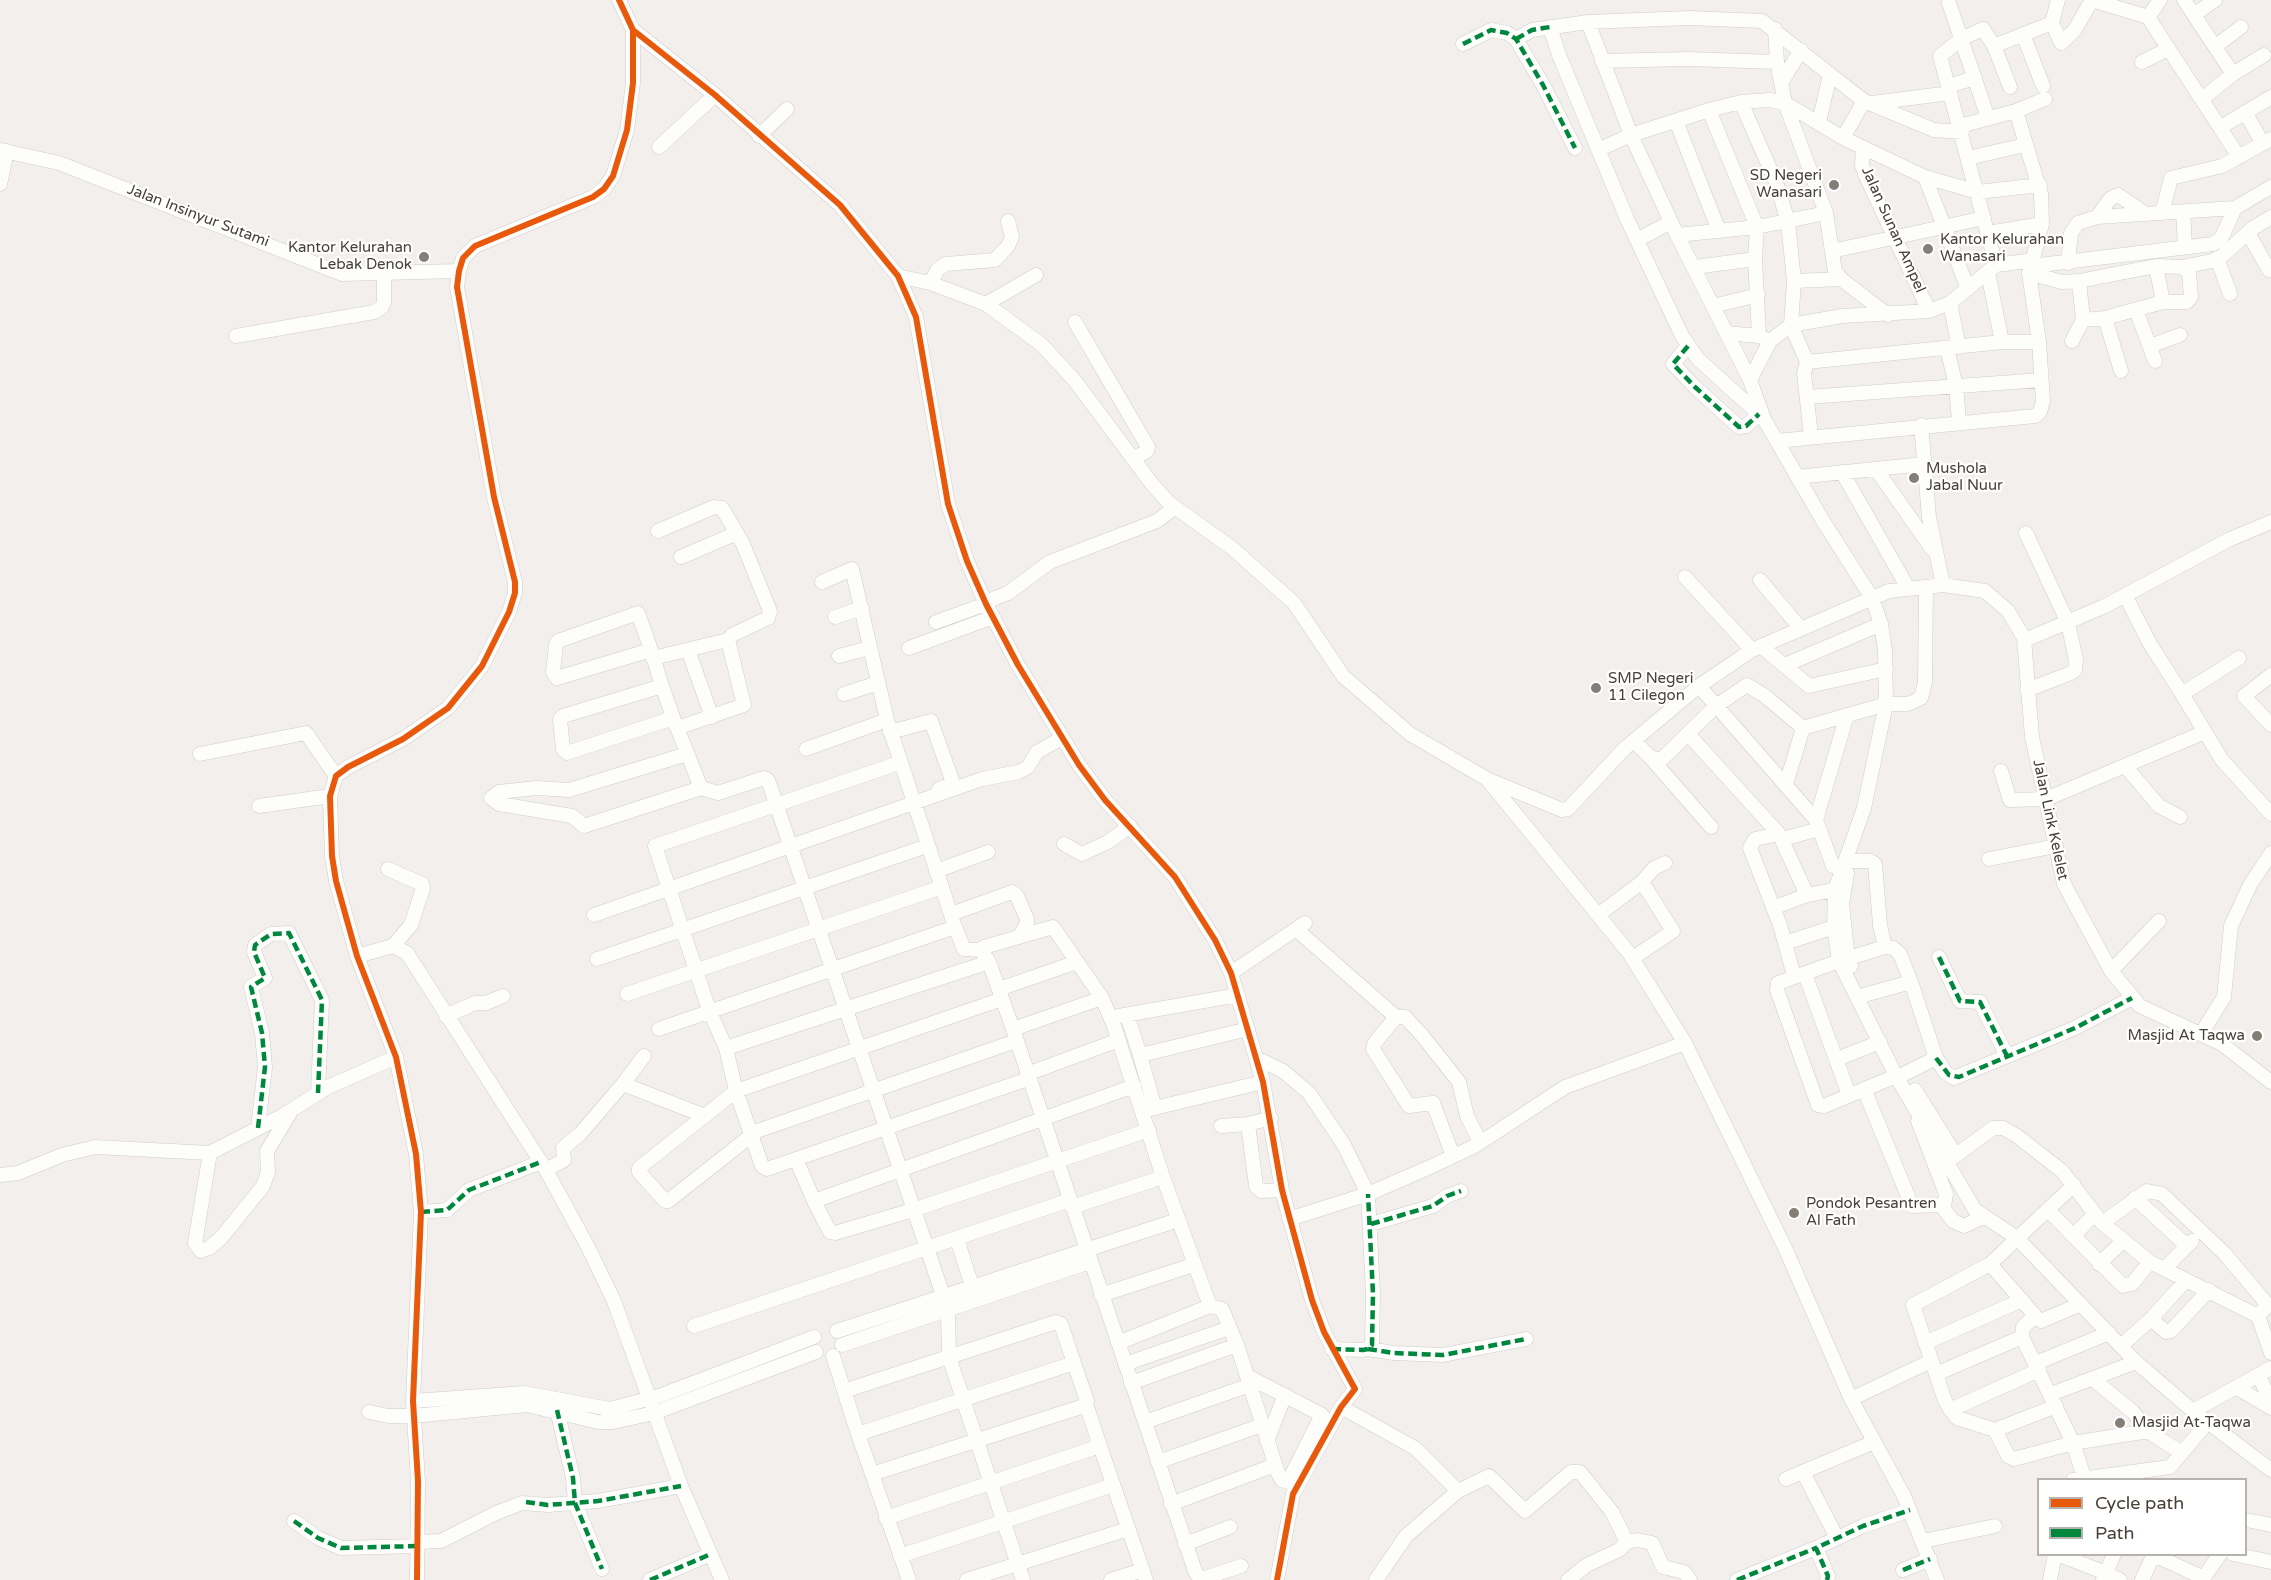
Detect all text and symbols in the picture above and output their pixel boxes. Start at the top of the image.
street label: Jalan Sunan Ampel [1857,164,1929,296]
place label: SD Negeri Wanasari [1750,167,1822,202]
marker: SD Negeri Wanasari [1827,178,1841,192]
street label: Jalan Insinyur Sutami [124,181,272,251]
place label: Kantor Kelurahan Wanasari [1940,231,2064,266]
place label: Kantor Kelurahan Lebak Denok [288,239,412,274]
marker: Kantor Kelurahan Wanasari [1921,242,1935,256]
marker: Kantor Kelurahan Lebak Denok [417,250,431,264]
place label: Mushola Jabal Nuur [1926,460,2003,495]
marker: Mushola Jabal Nuur [1907,471,1921,485]
place label: SMP Negeri 11 Cilegon [1608,670,1693,705]
marker: SMP Negeri 11 Cilegon [1589,681,1603,695]
street label: Jalan Link Kelelet [2028,758,2072,882]
place label: Masjid At Taqwa [2127,1027,2245,1045]
marker: Masjid At Taqwa [2250,1029,2264,1043]
place label: Pondok Pesantren Al Fath [1806,1195,1937,1230]
marker: Pondok Pesantren Al Fath [1787,1206,1801,1220]
place label: Masjid At-Taqwa [2132,1414,2251,1432]
marker: Masjid At-Taqwa [2113,1416,2127,1430]
legend [2037,1478,2247,1556]
text: Cycle path [2095,1492,2184,1514]
text: Path [2095,1522,2134,1544]

